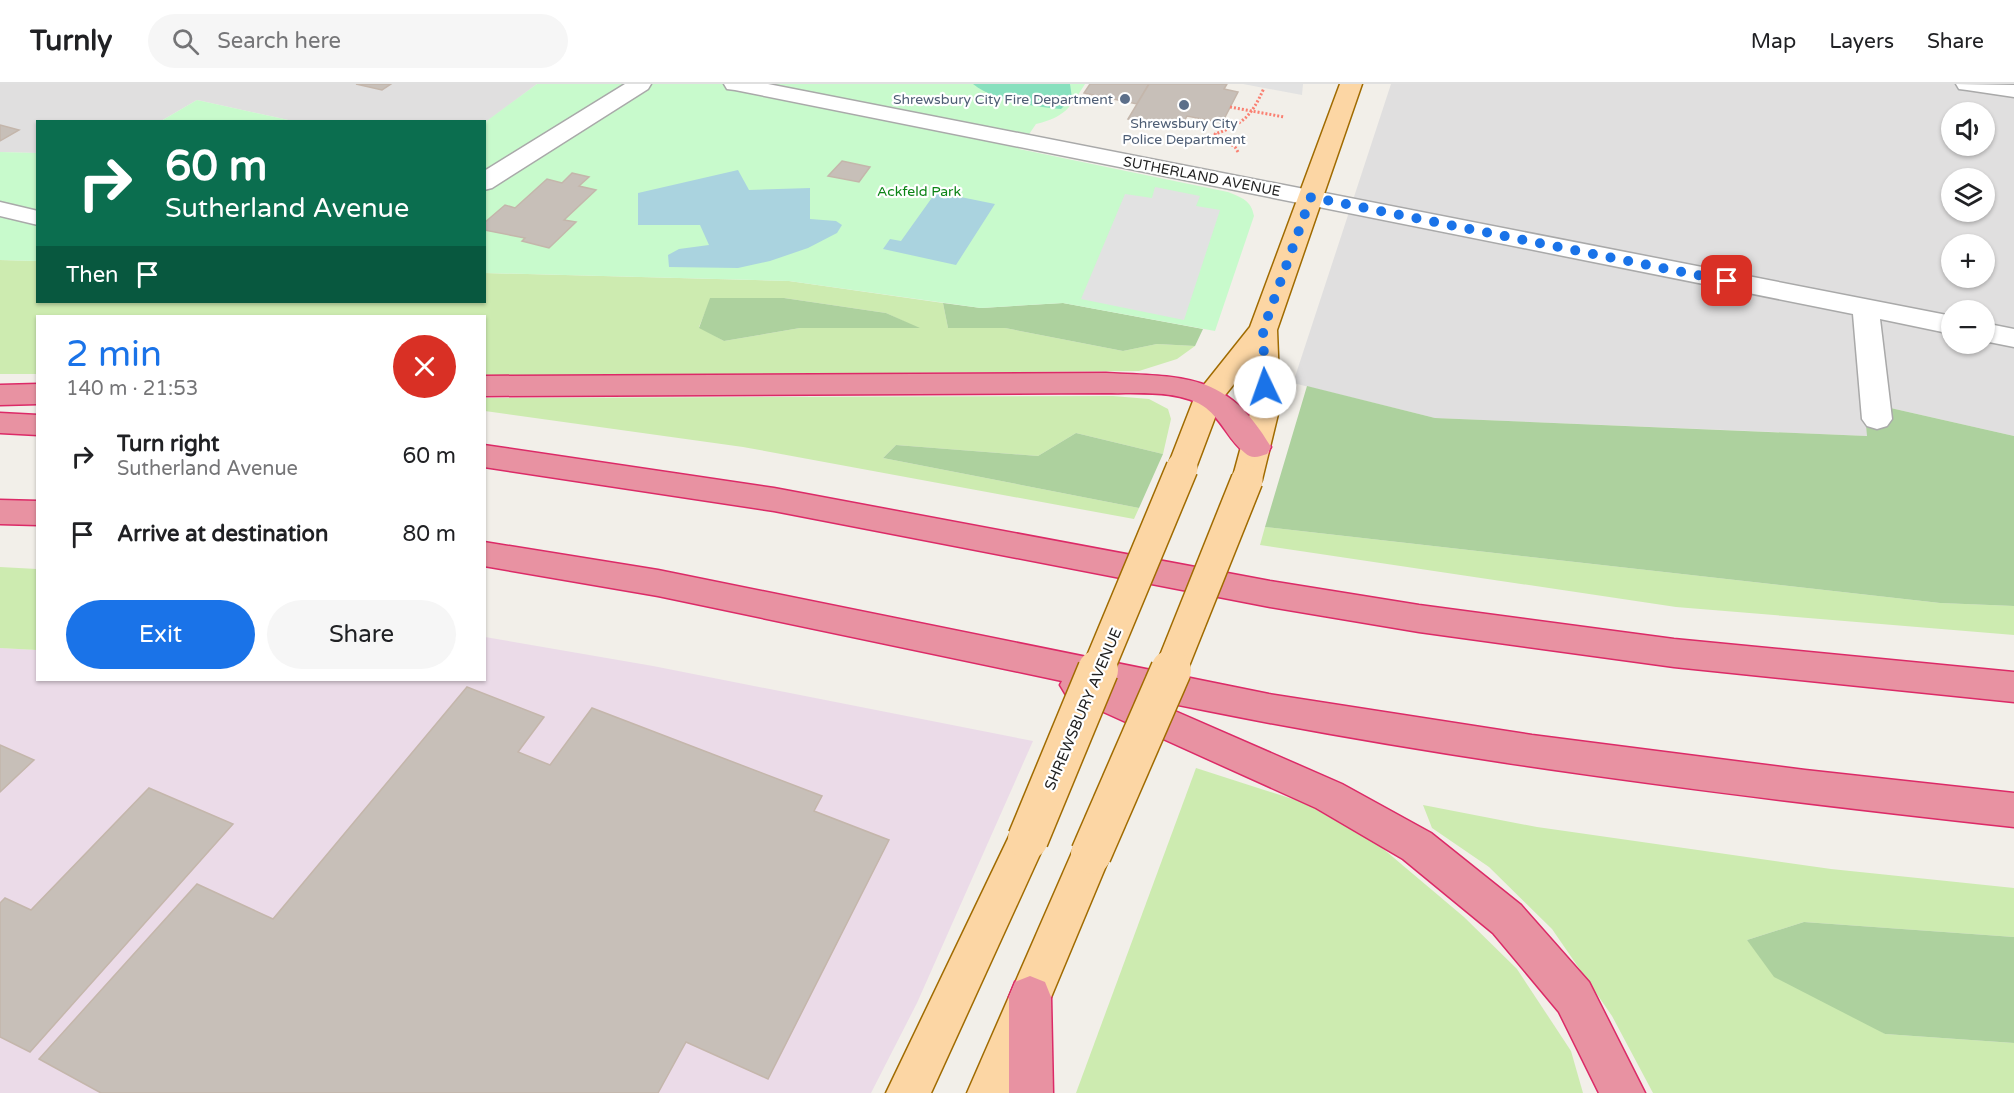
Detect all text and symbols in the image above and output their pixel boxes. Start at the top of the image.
search box [148,14,568,68]
text: Turnly [30,24,112,58]
icon: search [169,25,202,58]
text: Search here [217,28,341,54]
text: Map [1751,29,1796,54]
text: Layers [1829,29,1894,54]
text: Share [1927,29,1984,54]
place label: Shrewsbury City Fire Department [893,91,1114,108]
marker: Shrewsbury City Fire Department [1118,92,1132,106]
marker: Shrewsbury City Police Department [1177,98,1191,112]
map controls [1941,102,1995,354]
button: sound [1941,102,1995,156]
place label: Shrewsbury City Police Department [1122,115,1247,148]
text: 60 m [165,141,267,192]
icon: right [66,144,144,222]
street label: SUTHERLAND AVENUE [1122,153,1282,200]
button: layers [1941,168,1995,222]
park label: Ackfeld Park [877,183,961,200]
text: Sutherland Avenue [165,192,409,225]
button: + [1941,234,1995,288]
pin [1701,255,1752,306]
icon: arrive [131,258,164,291]
text: Then [66,262,119,288]
icon: arrive [1710,264,1743,297]
button: − [1941,300,1995,354]
text: 2 min [66,333,162,376]
button: close [393,335,456,398]
position arrow [1233,355,1297,419]
text: 140 m · 21:53 [66,377,198,401]
text: Turn right [117,431,219,457]
icon: right [66,440,99,473]
text: 60 m [402,443,456,469]
text: Sutherland Avenue [117,457,298,481]
icon: arrive [66,518,99,551]
text: Arrive at destination [117,521,328,547]
text: 80 m [402,521,456,547]
button: Exit [66,600,255,669]
button: Share [267,600,456,669]
street label: SHREWSBURY AVENUE [1041,625,1125,793]

